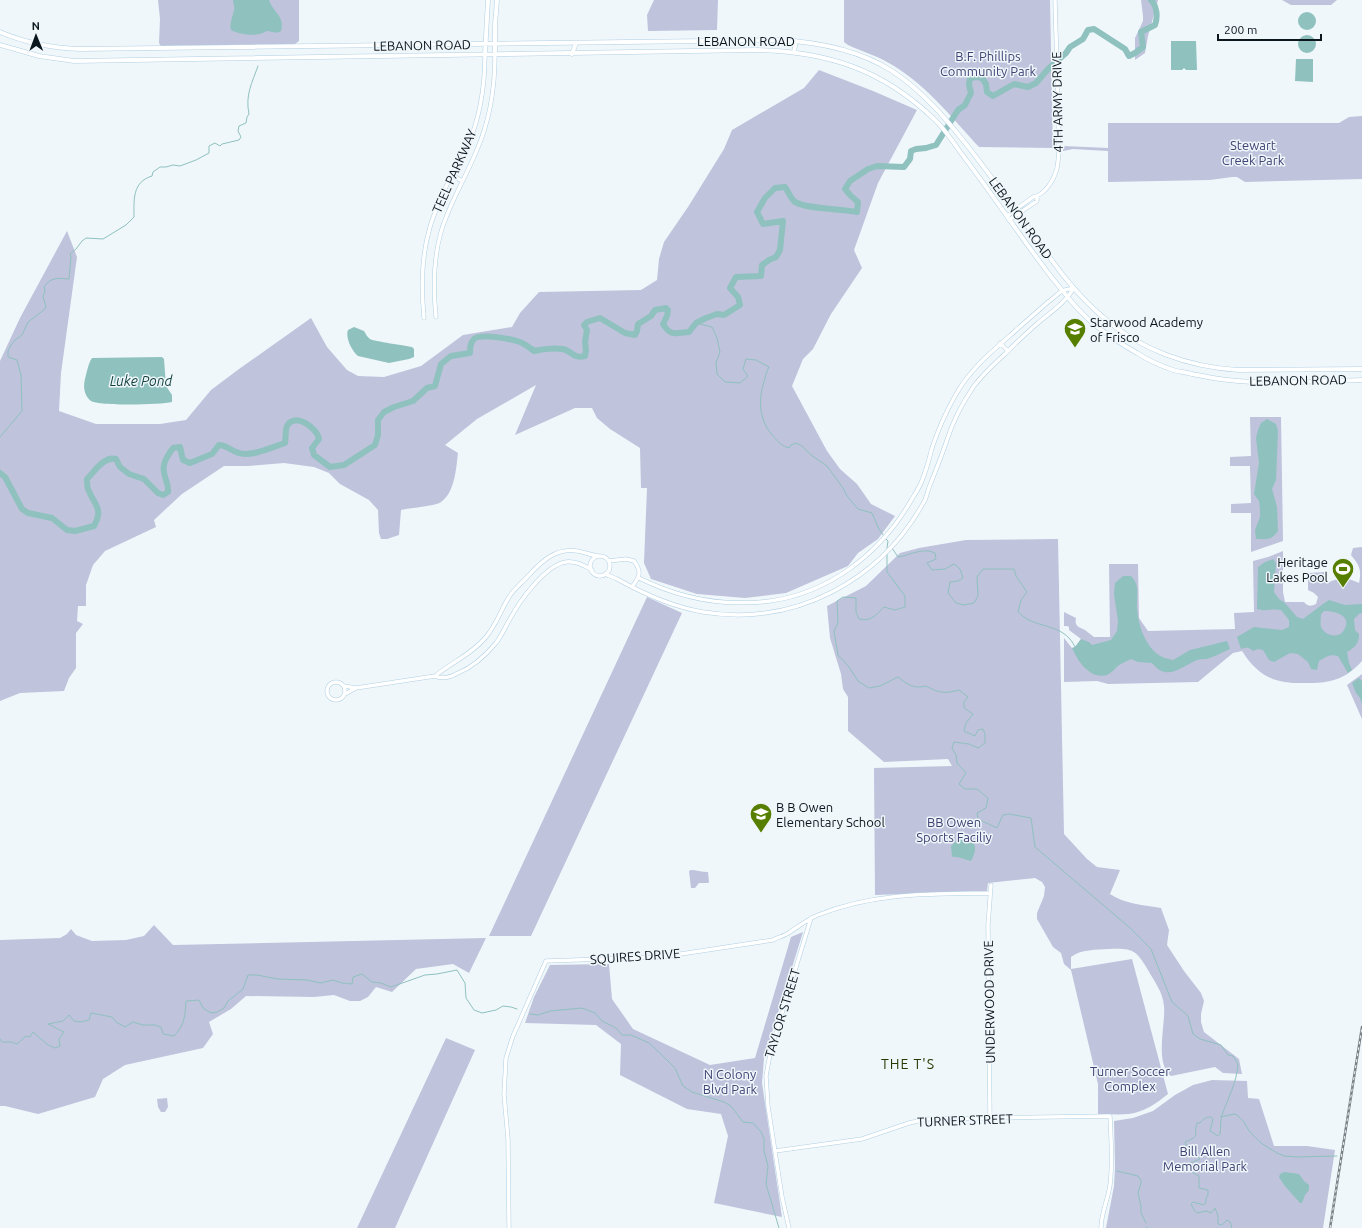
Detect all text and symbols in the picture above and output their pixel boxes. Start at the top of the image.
north arrow [16,16,56,56]
scale bar [1218,16,1321,42]
text: N [32,20,40,32]
text: 200 m [1224,23,1257,36]
street label: LEBANON ROAD [697,34,795,48]
street label: LEBANON ROAD [373,37,471,53]
park label: B.F. Phillips Community Park [940,49,1037,78]
street label: 4TH ARMY DRIVE [1049,51,1065,153]
street label: TEEL PARKWAY [429,127,479,215]
park label: Stewart Creek Park [1222,138,1285,167]
street label: LEBANON ROAD [987,174,1055,262]
place label: Starwood Academy of Frisco [1090,315,1203,344]
school or university icon: Starwood Academy of Frisco [1062,316,1088,349]
street label: LEBANON ROAD [1249,372,1347,388]
water label: Luke Pond [110,373,173,389]
place label: Heritage Lakes Pool [1266,555,1329,584]
sports icon: Heritage Lakes Pool [1330,556,1356,589]
place label: B B Owen Elementary School [776,800,885,829]
school or university icon: B B Owen Elementary School [748,801,774,834]
park label: BB Owen Sports Faciliy [916,815,992,844]
street label: UNDERWOOD DRIVE [981,940,997,1064]
street label: SQUIRES DRIVE [589,946,681,967]
street label: TAYLOR STREET [762,967,802,1059]
district label: THE T'S [881,1056,935,1072]
park label: Turner Soccer Complex [1090,1064,1170,1093]
park label: N Colony Blvd Park [703,1067,758,1096]
street label: TURNER STREET [917,1111,1013,1129]
park label: Bill Allen Memorial Park [1163,1144,1248,1173]

